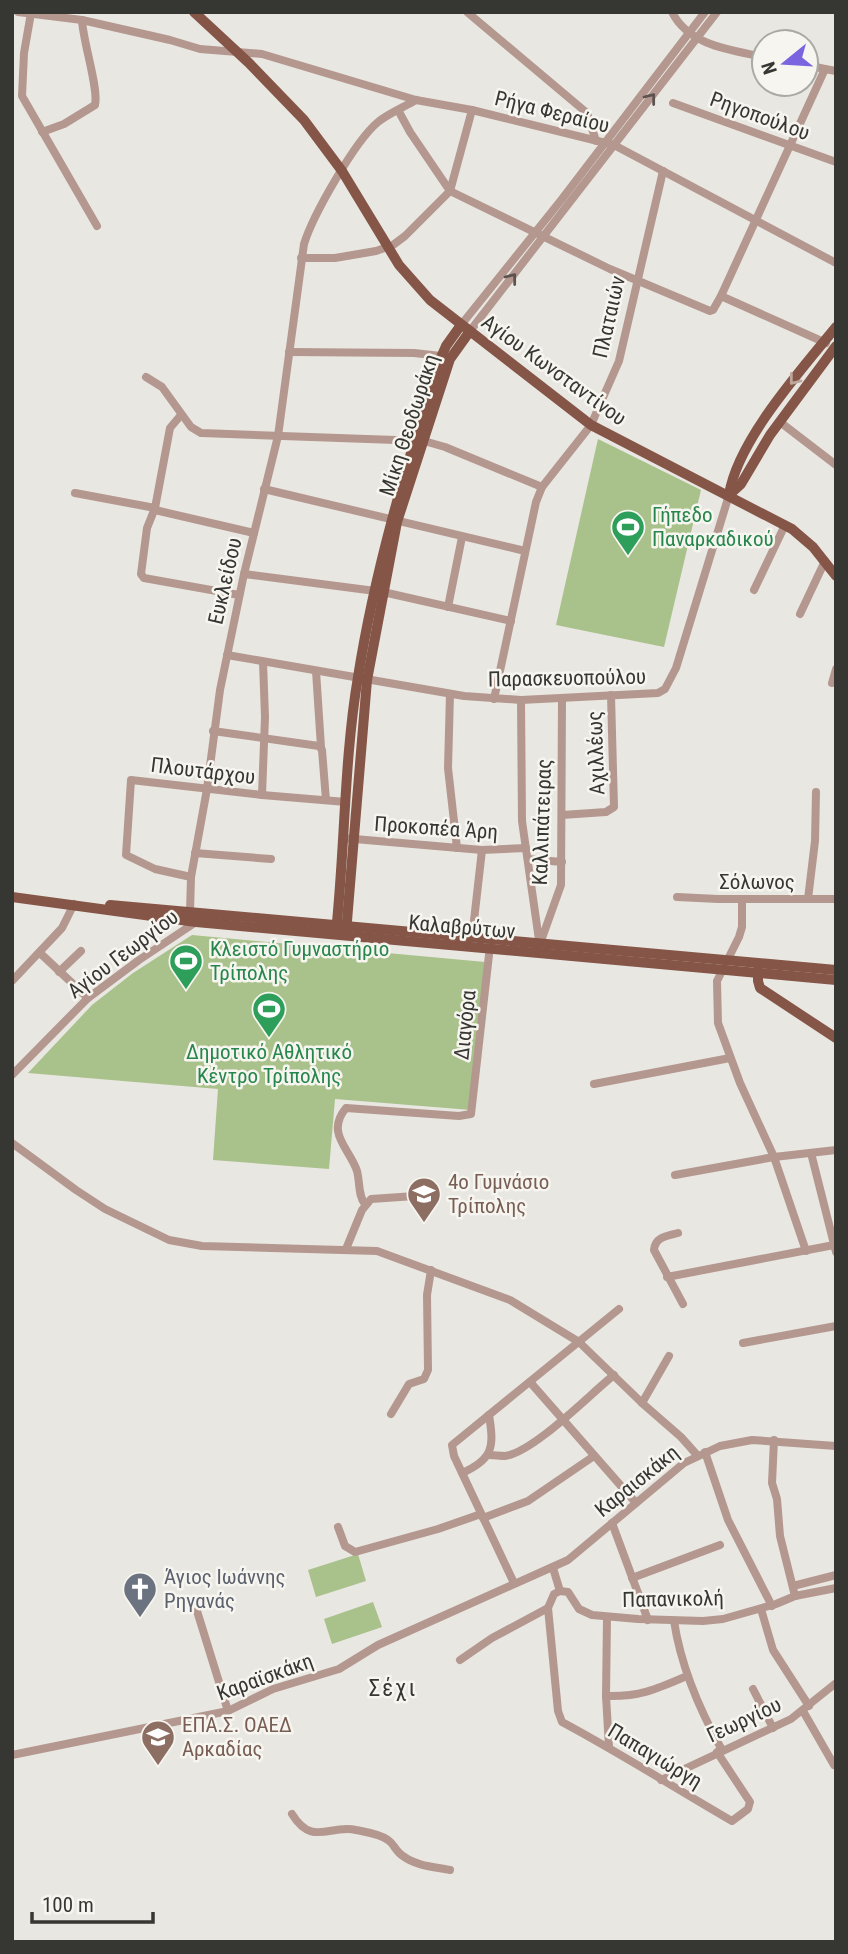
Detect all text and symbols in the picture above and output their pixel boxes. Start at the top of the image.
north arrow [750,28,820,98]
text: N [757,59,782,77]
street label: Ρήγα Φεραίου [492,86,612,138]
street label: Ρηγοπούλου [707,87,813,145]
one-way arrow [643,93,656,105]
one-way arrow [504,273,517,285]
street label: Πλαταιών [588,274,630,360]
street label: Αγίου Κωνσταντίνου [477,310,631,430]
street label: Μίκη Θεοδωράκη [375,351,443,499]
one-way arrow [789,373,802,385]
place label: Γήπεδο Παναρκαδικού [652,503,774,551]
sports icon: Γήπεδο Παναρκαδικού [609,508,647,557]
street label: Ευκλείδου [203,535,247,627]
street label: Παρασκευοπούλου [488,665,646,691]
street label: Αχιλλέως [583,710,609,796]
street label: Πλουτάρχου [149,753,257,789]
street label: Καλλιπάτειρας [528,758,556,886]
street label: Προκοπέα Άρη [373,812,499,844]
street label: Σόλωνος [719,870,795,894]
street label: Αγίου Γεωργίου [63,905,183,1003]
street label: Καλαβρύτων [408,910,516,944]
place label: Κλειστό Γυμναστήριο Τρίπολης [210,937,389,985]
sports icon: Κλειστό Γυμναστήριο Τρίπολης [167,942,205,991]
street label: Διαγόρα [449,988,481,1061]
sports icon: Δημοτικό Αθλητικό Κέντρο Τρίπολης [250,990,288,1039]
place label: Δημοτικό Αθλητικό Κέντρο Τρίπολης [186,1040,352,1088]
place label: 4ο Γυμνάσιο Τρίπολης [448,1170,549,1218]
school or university icon: 4ο Γυμνάσιο Τρίπολης [405,1175,443,1224]
street label: Καραισκάκη [590,1440,684,1522]
place label: Άγιος Ιωάννης Ρηγανάς [164,1565,285,1613]
church icon: Άγιος Ιωάννης Ρηγανάς [121,1570,159,1619]
street label: Παπανικολή [622,1586,724,1612]
street label: Καραϊσκάκη [214,1648,316,1706]
district label: Σέχι [369,1675,417,1702]
street label: Γεωργίου [703,1692,785,1748]
place label: ΕΠΑ.Σ. ΟΑΕΔ Αρκαδίας [182,1713,292,1761]
school or university icon: ΕΠΑ.Σ. ΟΑΕΔ Αρκαδίας [139,1718,177,1767]
street label: Παπαγιώργη [604,1719,706,1793]
scale bar [32,1881,152,1925]
text: 100 m [42,1893,94,1917]

